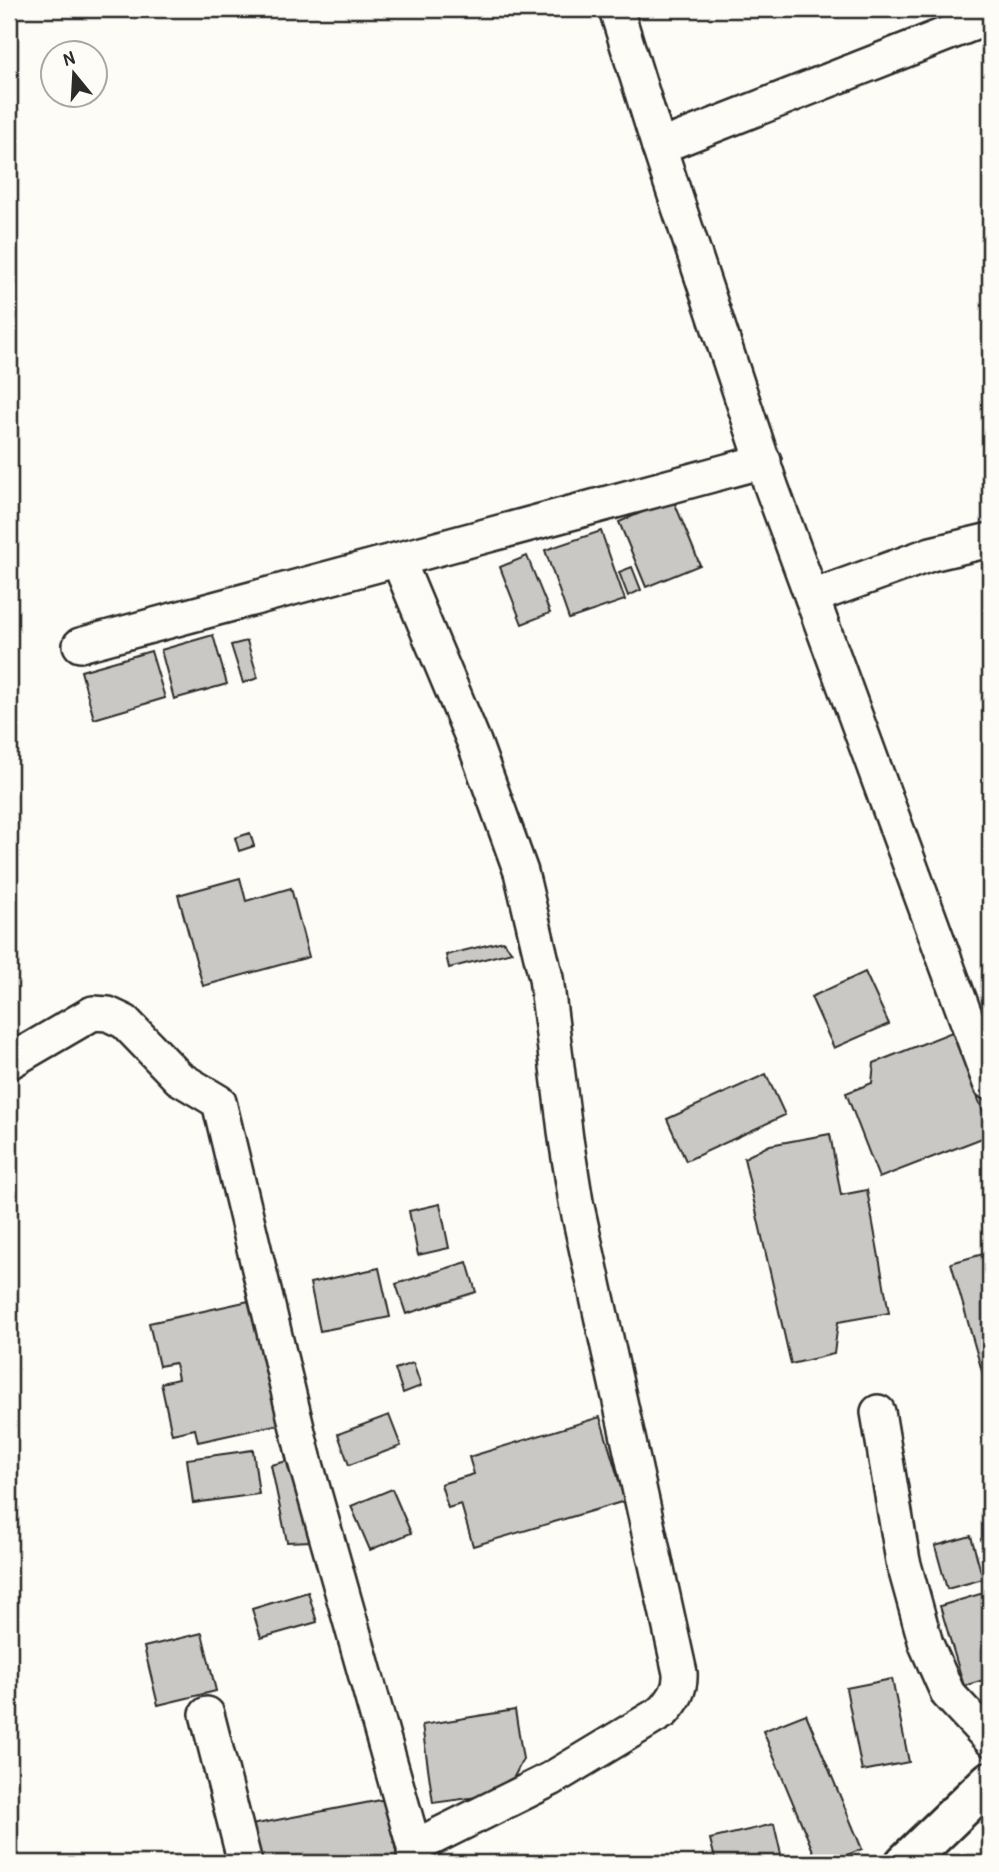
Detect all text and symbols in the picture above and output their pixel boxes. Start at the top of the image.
north arrow [38,38,108,108]
text: N [60,44,78,72]

